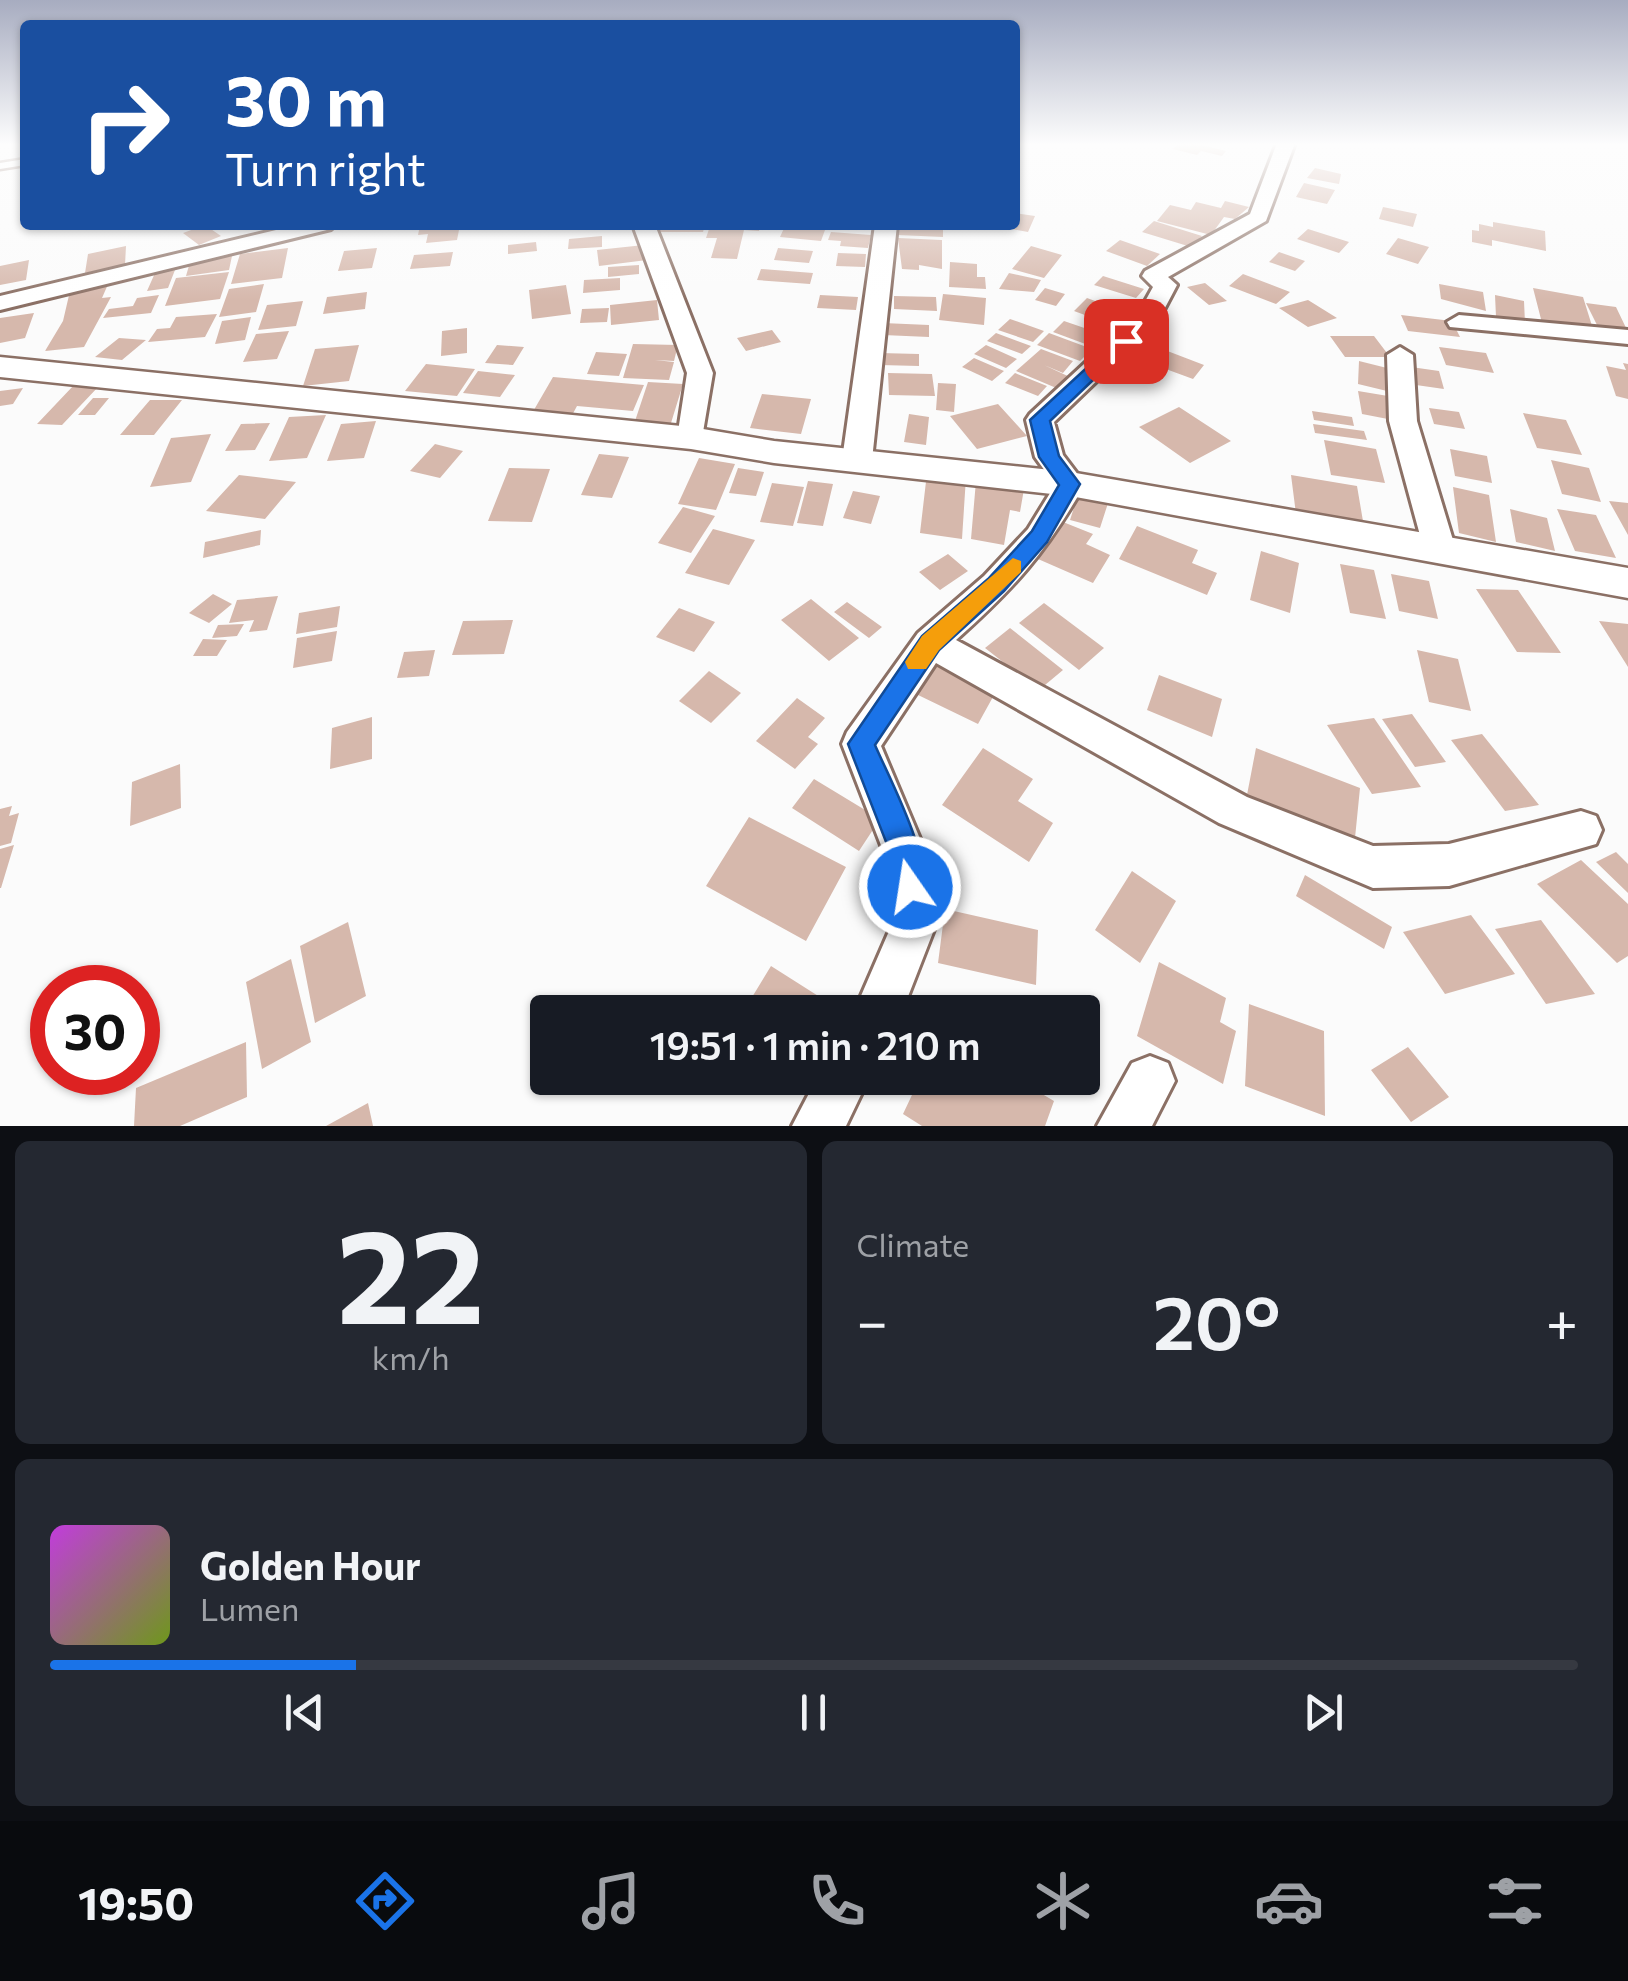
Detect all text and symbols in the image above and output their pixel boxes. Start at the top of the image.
text: 30 m [225,55,387,140]
icon: right [60,60,190,190]
text: Turn right [225,140,426,195]
pin [1084,299,1169,384]
icon: arrive [1099,314,1154,369]
position arrow [858,835,962,939]
speed limit sign: 30 [30,965,160,1095]
text: 19:51 · 1 min · 210 m [650,1021,980,1068]
text: 22 [337,1192,485,1351]
text: Climate [857,1224,969,1264]
text: 20° [1153,1274,1281,1365]
text: − [857,1286,888,1353]
text: + [1546,1286,1578,1353]
text: km/h [372,1337,450,1377]
text: Golden Hour [200,1541,421,1588]
text: Lumen [200,1588,299,1628]
icon: previous [277,1685,332,1740]
icon: pause [786,1685,841,1740]
icon: next [1296,1685,1351,1740]
icon: directions [350,1866,420,1936]
icon: music [576,1866,646,1936]
icon: phone [802,1866,872,1936]
icon: climate [1028,1866,1098,1936]
icon: car [1254,1866,1324,1936]
icon: filters [1480,1866,1550,1936]
text: 19:50 [78,1874,194,1929]

